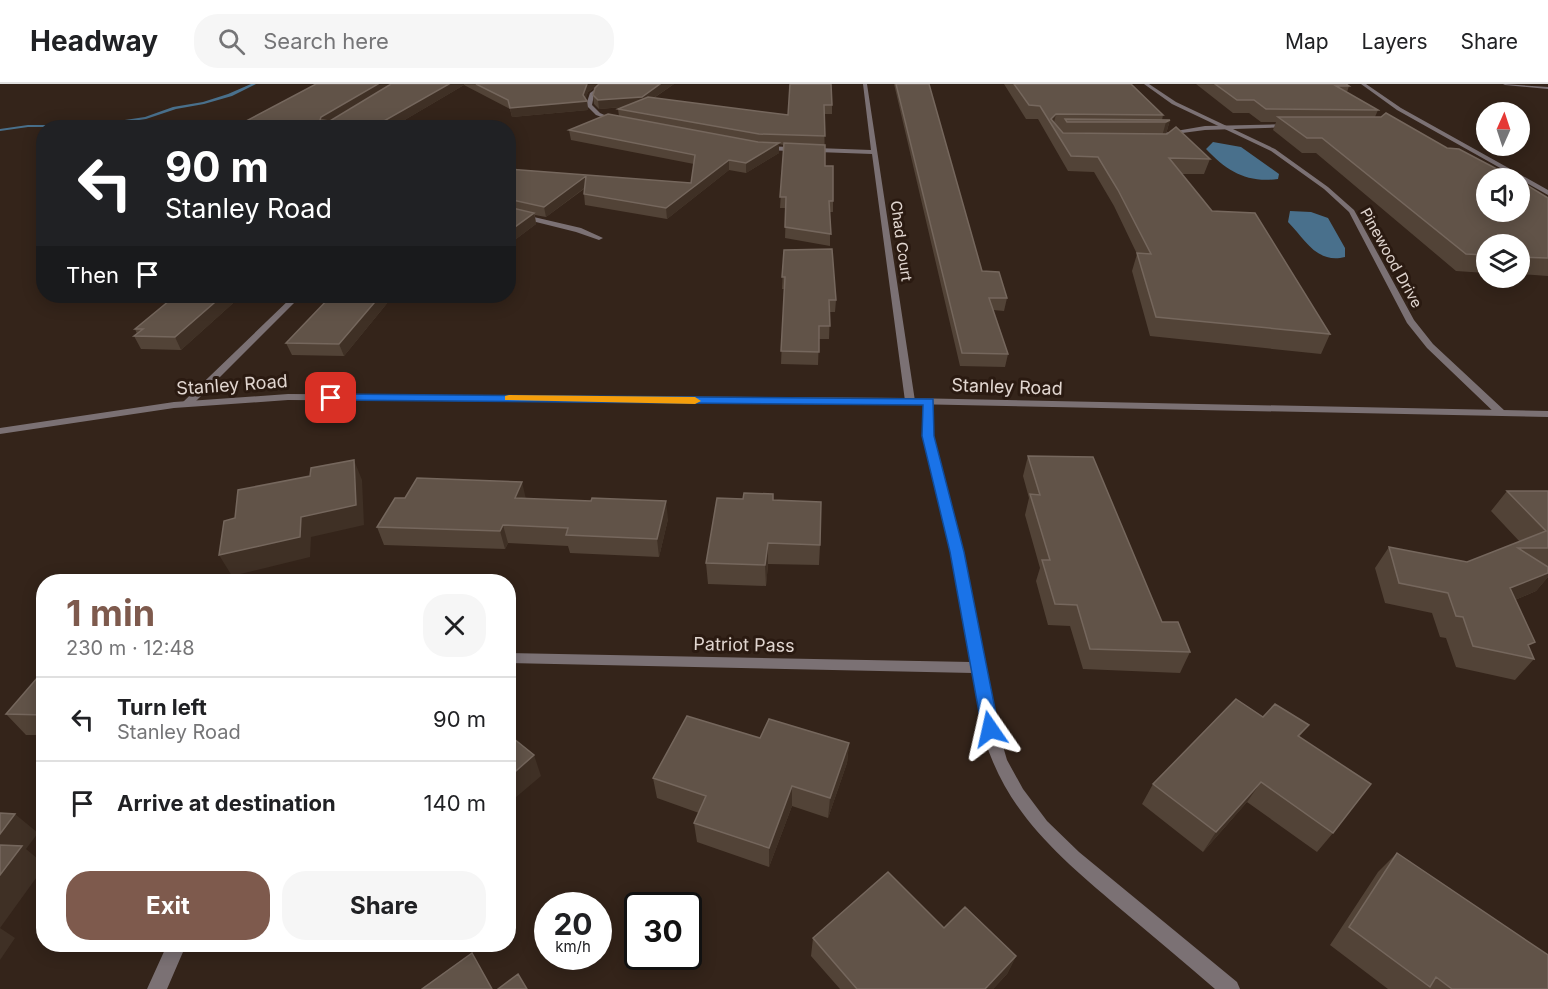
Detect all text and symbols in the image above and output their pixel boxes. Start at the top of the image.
search box [194,14,614,68]
text: Headway [30,24,158,58]
icon: search [215,25,248,58]
text: Search here [263,28,389,54]
text: Map [1285,29,1329,54]
text: Layers [1362,29,1428,54]
text: Share [1461,29,1518,54]
north arrow [1476,102,1530,156]
map controls [1476,102,1530,288]
text: 90 m [165,141,269,192]
icon: left [66,144,144,222]
button: sound [1476,168,1530,222]
text: Stanley Road [165,192,332,225]
street label: Chad Court [886,199,917,283]
street label: Pinewood Drive [1356,205,1427,311]
button: layers [1476,234,1530,288]
icon: arrive [131,258,164,291]
text: Then [66,262,119,288]
street label: Stanley Road [176,370,288,399]
pin [305,372,356,423]
street label: Stanley Road [951,374,1063,399]
icon: arrive [314,381,347,414]
text: 1 min [66,591,155,635]
button: close [423,594,486,657]
street label: Patriot Pass [693,633,795,656]
text: 230 m · 12:48 [66,636,195,660]
text: Turn left [117,694,207,720]
position arrow [958,697,1022,761]
icon: left [66,703,99,736]
text: 90 m [433,706,486,732]
text: Stanley Road [117,720,241,744]
icon: arrive [66,787,99,820]
text: Arrive at destination [117,790,336,816]
text: 140 m [424,790,486,816]
button: Exit [66,871,270,940]
button: Share [282,871,486,940]
speed limit sign: 30 [624,892,702,970]
text: 20 [553,906,593,942]
text: km/h [555,937,591,956]

